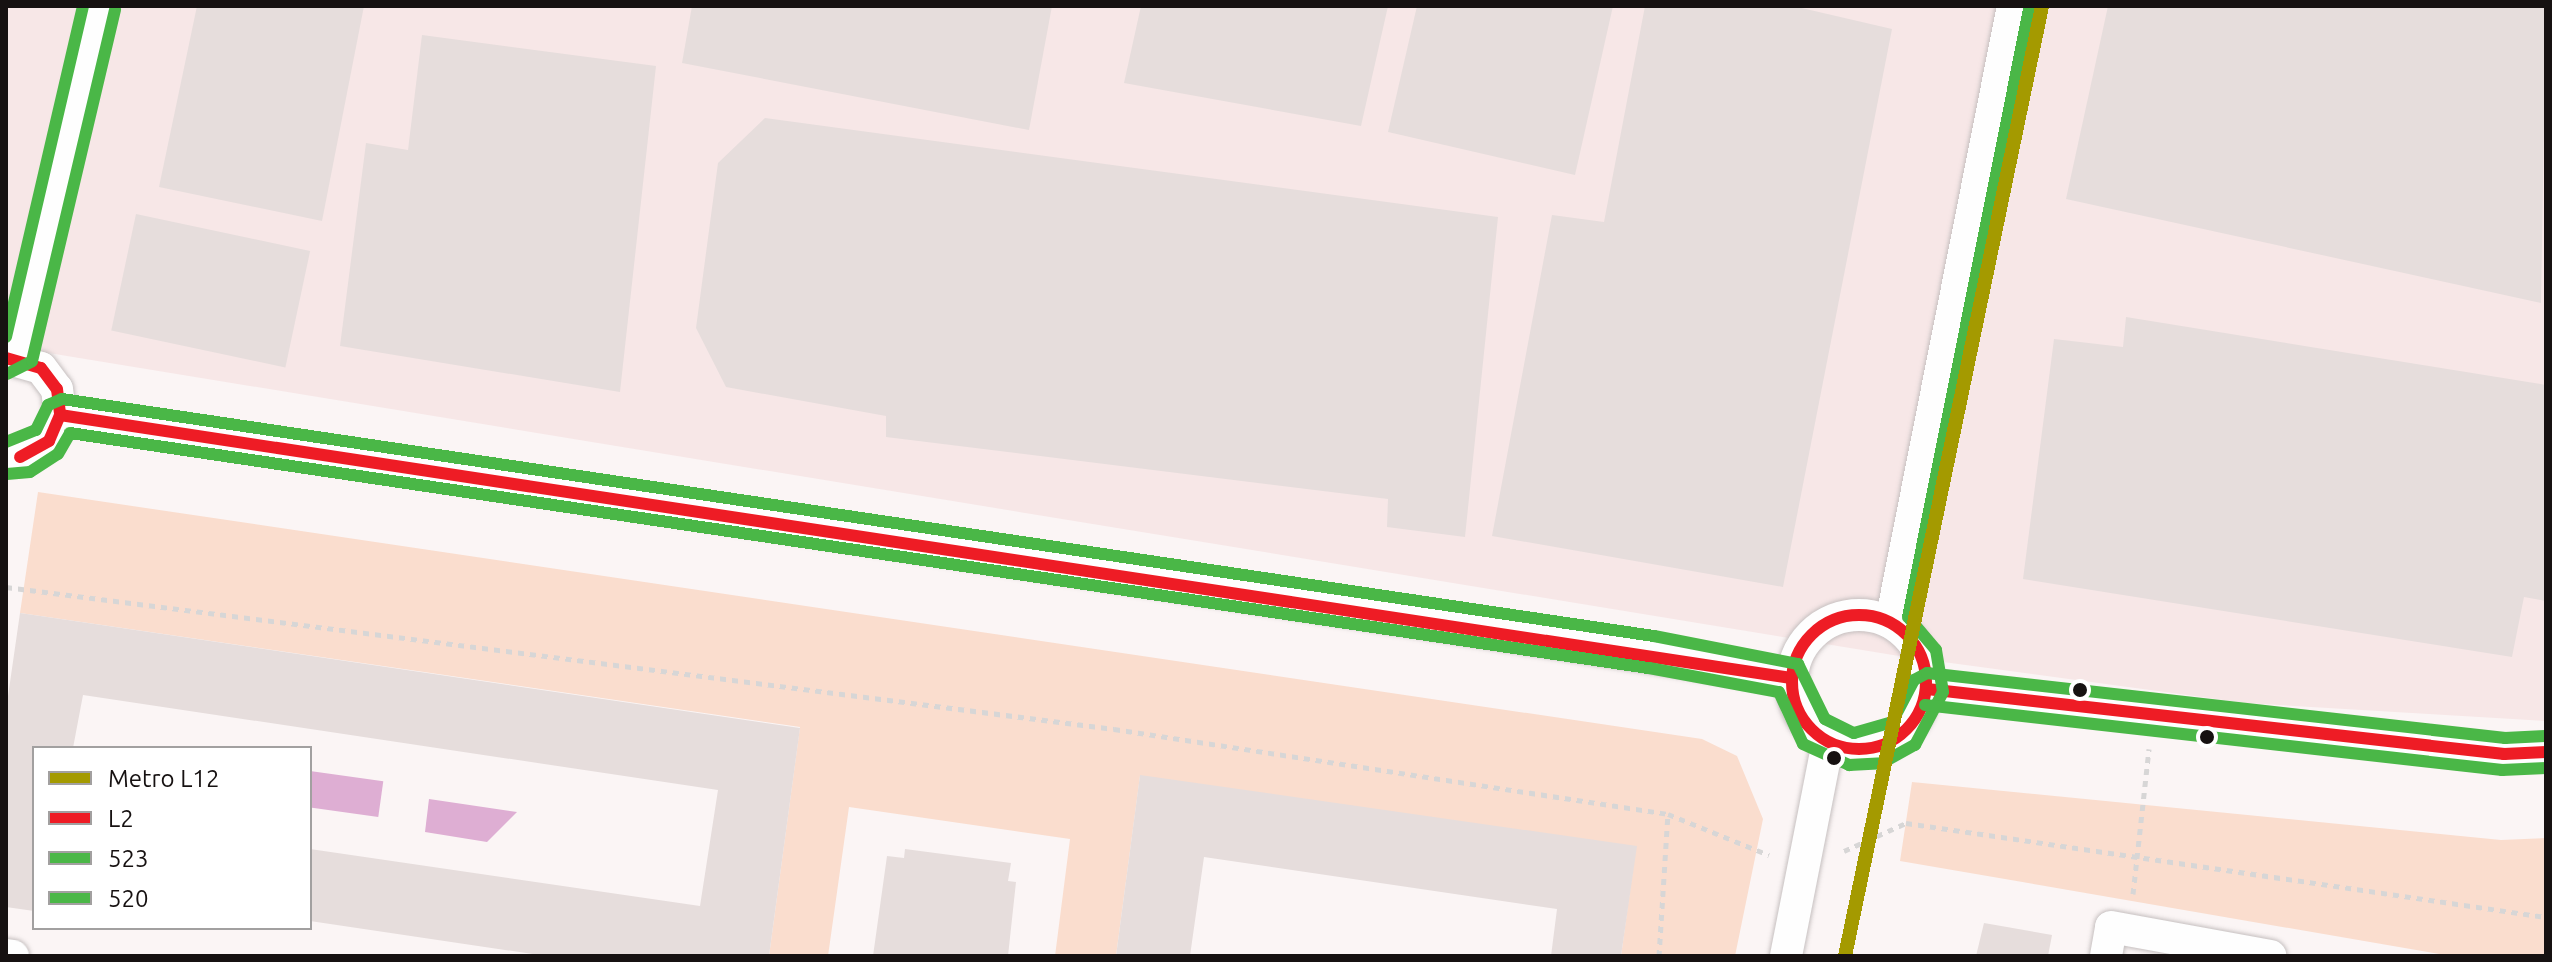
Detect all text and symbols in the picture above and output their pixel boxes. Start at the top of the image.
unlabelled marker [2072,682,2088,698]
unlabelled marker [2199,729,2215,745]
legend [32,746,312,930]
unlabelled marker [1826,750,1842,766]
text: Metro L12 [108,765,219,792]
text: L2 [108,805,134,832]
text: 523 [108,845,149,872]
text: 520 [108,885,149,912]

